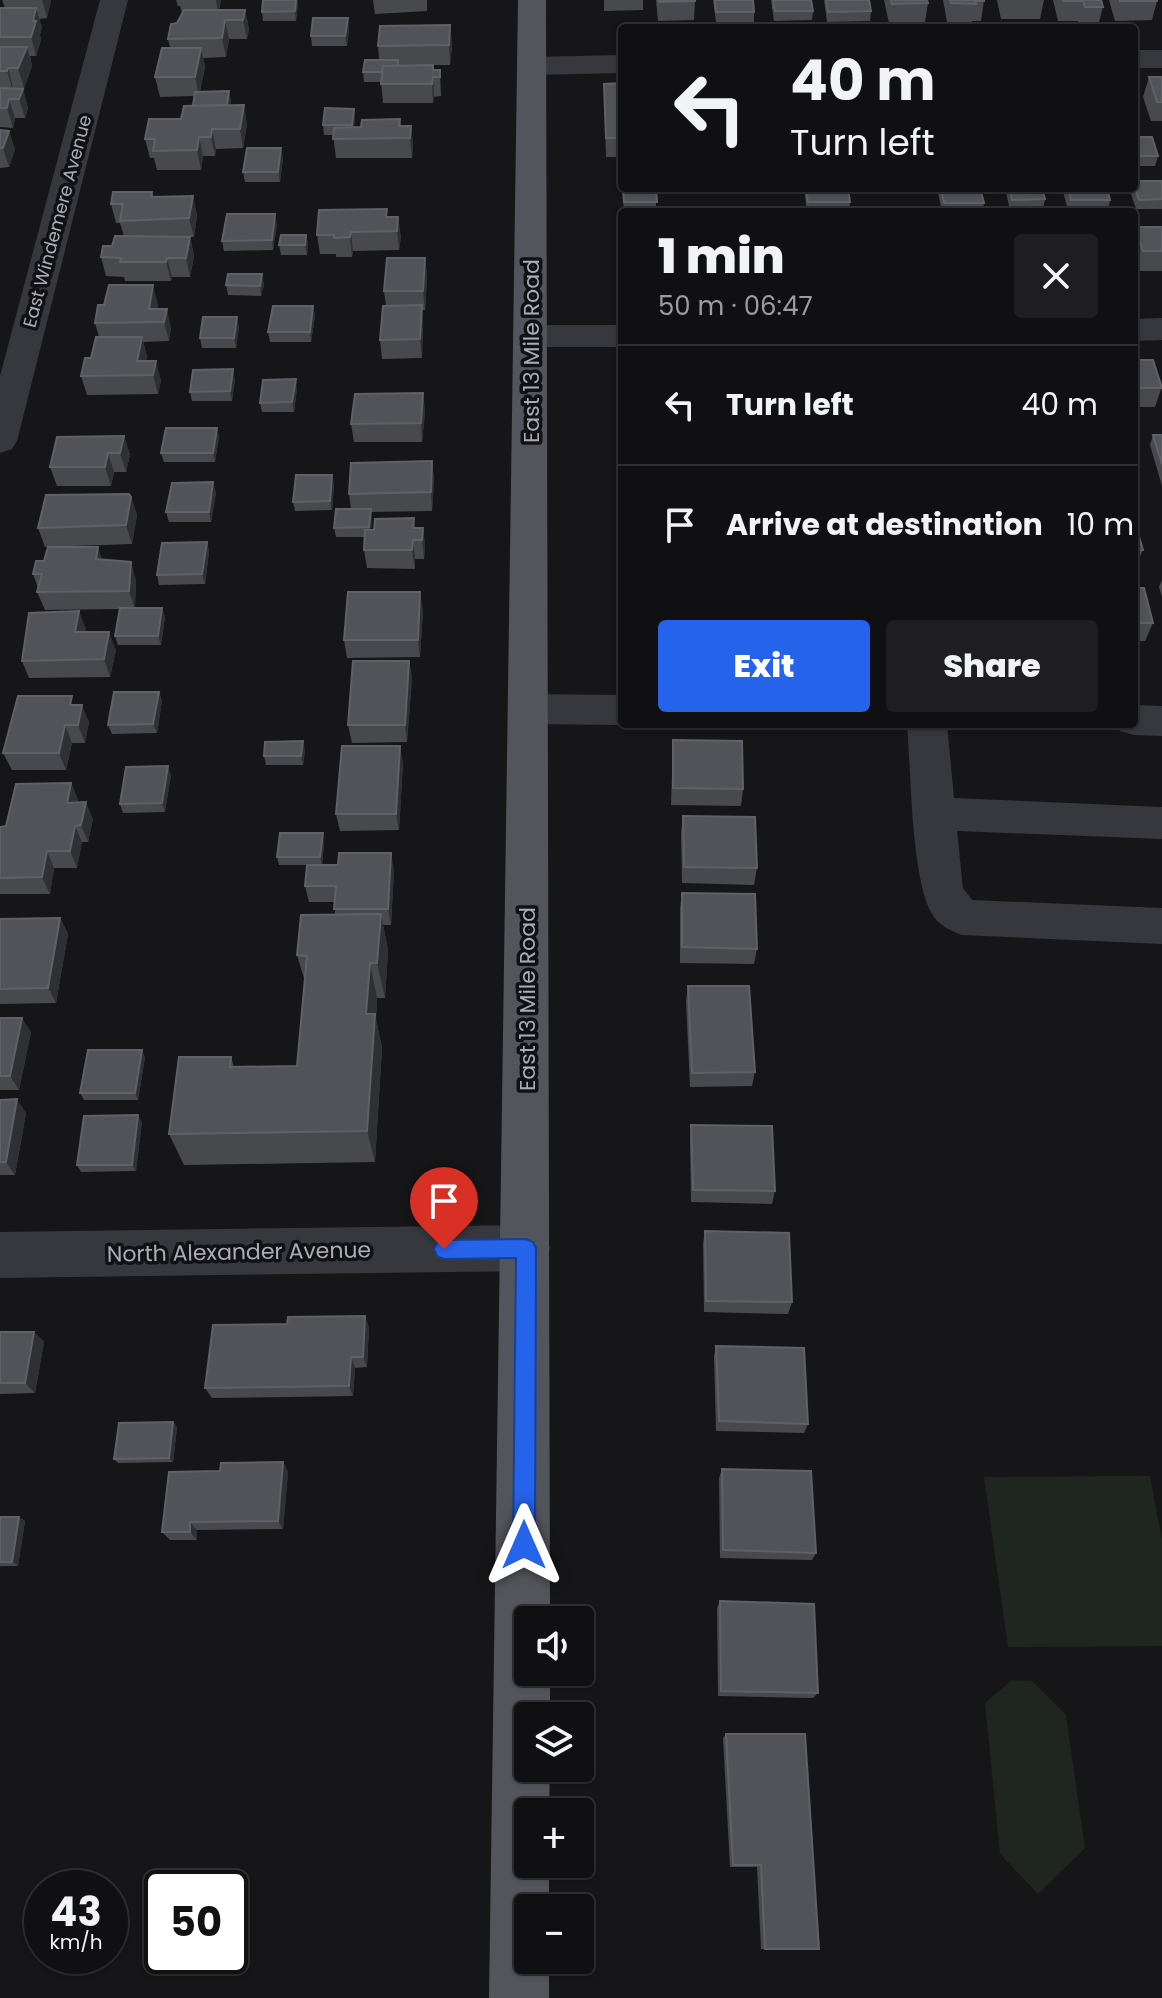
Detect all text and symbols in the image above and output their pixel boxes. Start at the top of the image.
text: 40 m [790,41,936,120]
icon: left [658,56,762,160]
street label: East Windemere Avenue [17,112,97,330]
text: Turn left [790,117,935,168]
text: 1 min [658,223,785,290]
button: close [1014,234,1098,318]
street label: East 13 Mile Road [516,259,547,443]
text: 50 m · 06:47 [658,288,813,324]
icon: left [658,383,702,427]
text: Turn left [726,383,854,426]
text: 40 m [1021,383,1098,426]
icon: arrive [658,503,702,547]
text: Arrive at destination [726,503,1043,546]
text: 10 m [1067,503,1134,546]
button: Exit [658,620,870,712]
button: Share [886,620,1098,712]
street label: East 13 Mile Road [512,907,543,1091]
pin [410,1167,478,1249]
icon: arrive [422,1179,466,1223]
street label: North Alexander Avenue [107,1234,371,1270]
position arrow [482,1503,566,1587]
map controls [514,1606,594,1974]
button: sound [514,1606,594,1686]
button: layers [514,1702,594,1782]
button: + [514,1798,594,1878]
speed limit sign: 50 [144,1870,248,1974]
text: 43 [50,1884,102,1940]
button: − [514,1894,594,1974]
text: km/h [49,1928,103,1956]

